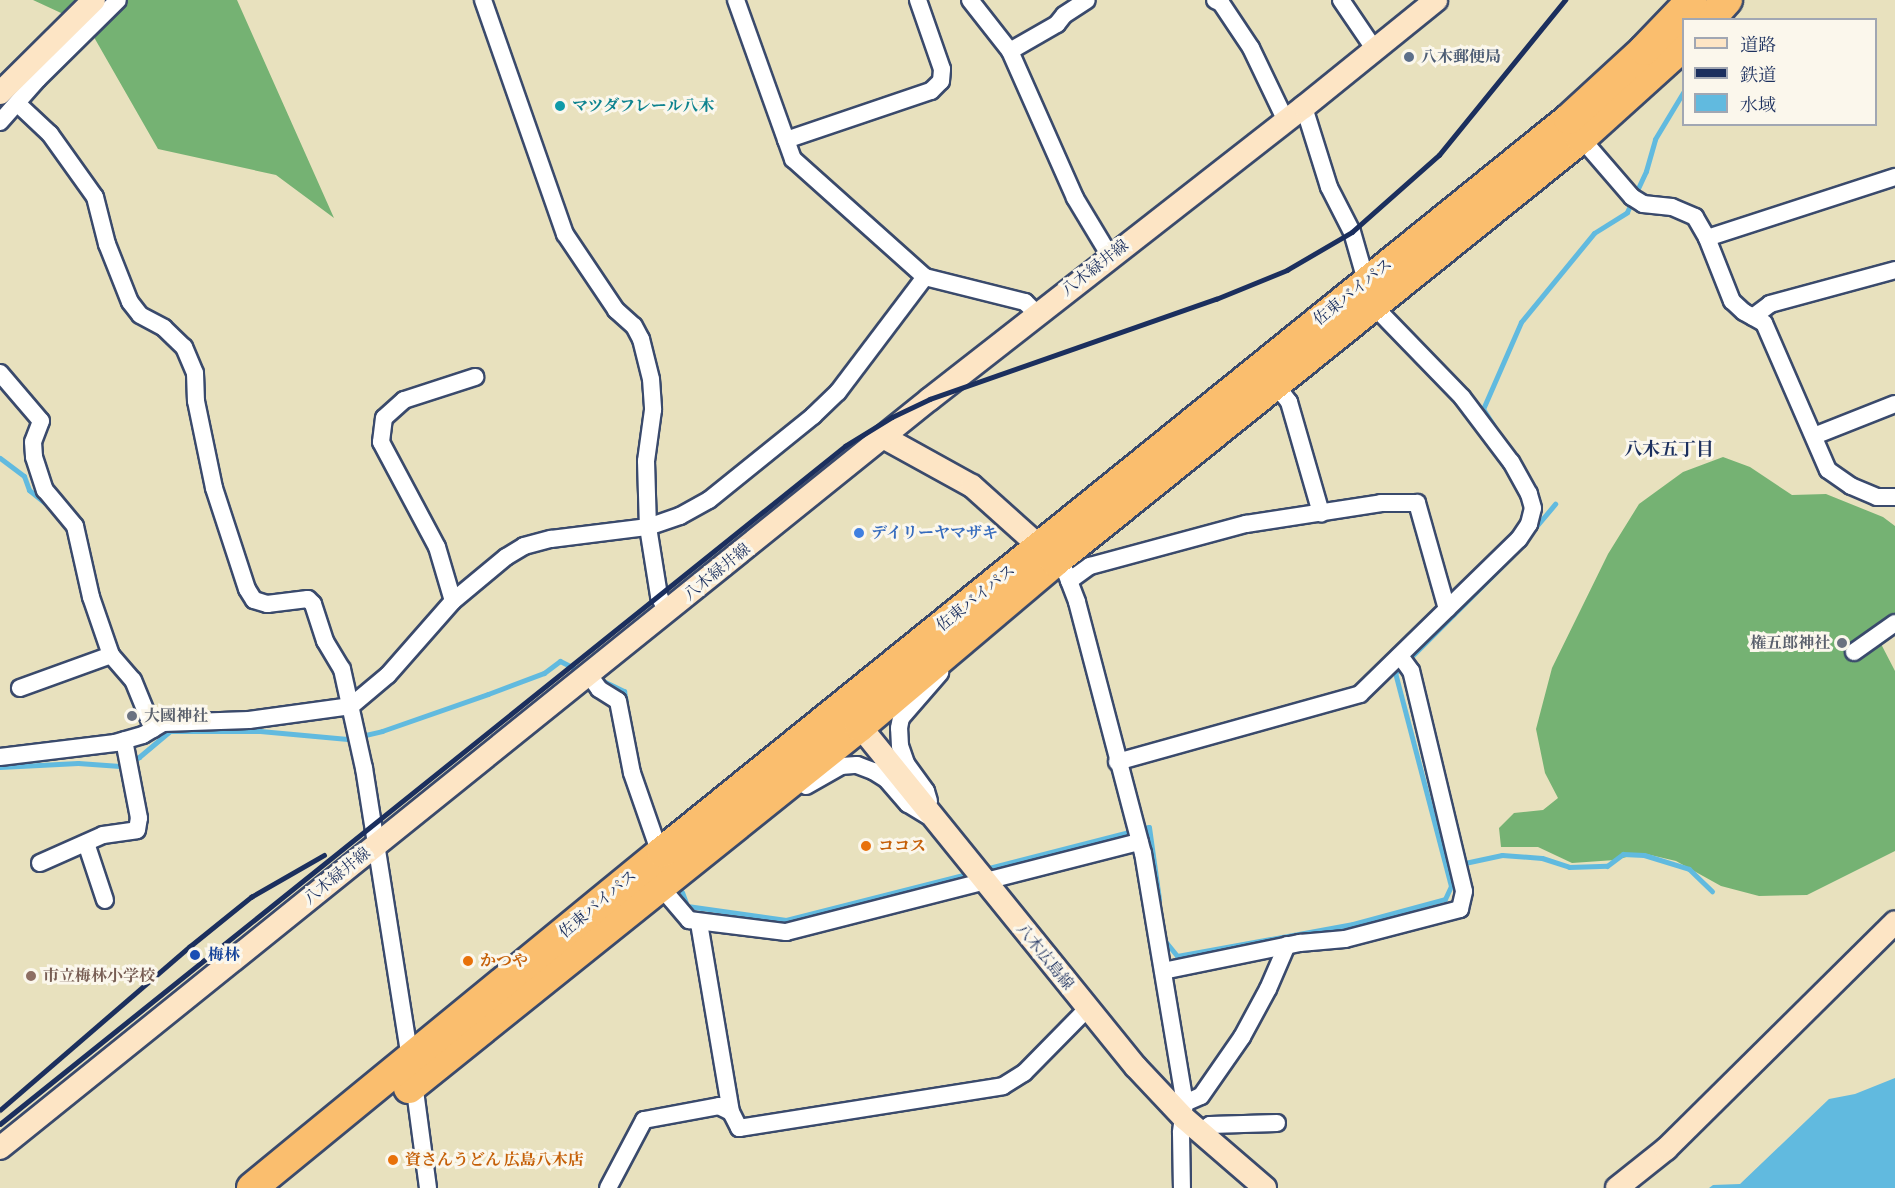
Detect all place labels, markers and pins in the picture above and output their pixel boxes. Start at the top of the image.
place label: 八木郵便局 [1421,47,1501,67]
marker: 八木郵便局 [1402,50,1416,64]
place label: マツダフレール八木 [572,96,716,116]
marker: マツダフレール八木 [553,99,567,113]
place label: デイリーヤマザキ [871,523,999,543]
marker: デイリーヤマザキ [852,526,866,540]
place label: 権五郎神社 [1750,633,1830,653]
marker: 権五郎神社 [1835,636,1849,650]
place label: 大國神社 [144,706,208,726]
marker: 大國神社 [125,709,139,723]
place label: ココス [878,836,926,856]
marker: ココス [859,839,873,853]
place label: 梅林 [208,945,240,965]
marker: 梅林 [186,946,204,964]
place label: かつや [480,951,528,971]
marker: かつや [461,954,475,968]
place label: 市立梅林小学校 [43,966,155,986]
marker: 市立梅林小学校 [24,969,38,983]
place label: 資さんうどん 広島八木店 [405,1150,584,1170]
marker: 資さんうどん 広島八木店 [386,1153,400,1167]

